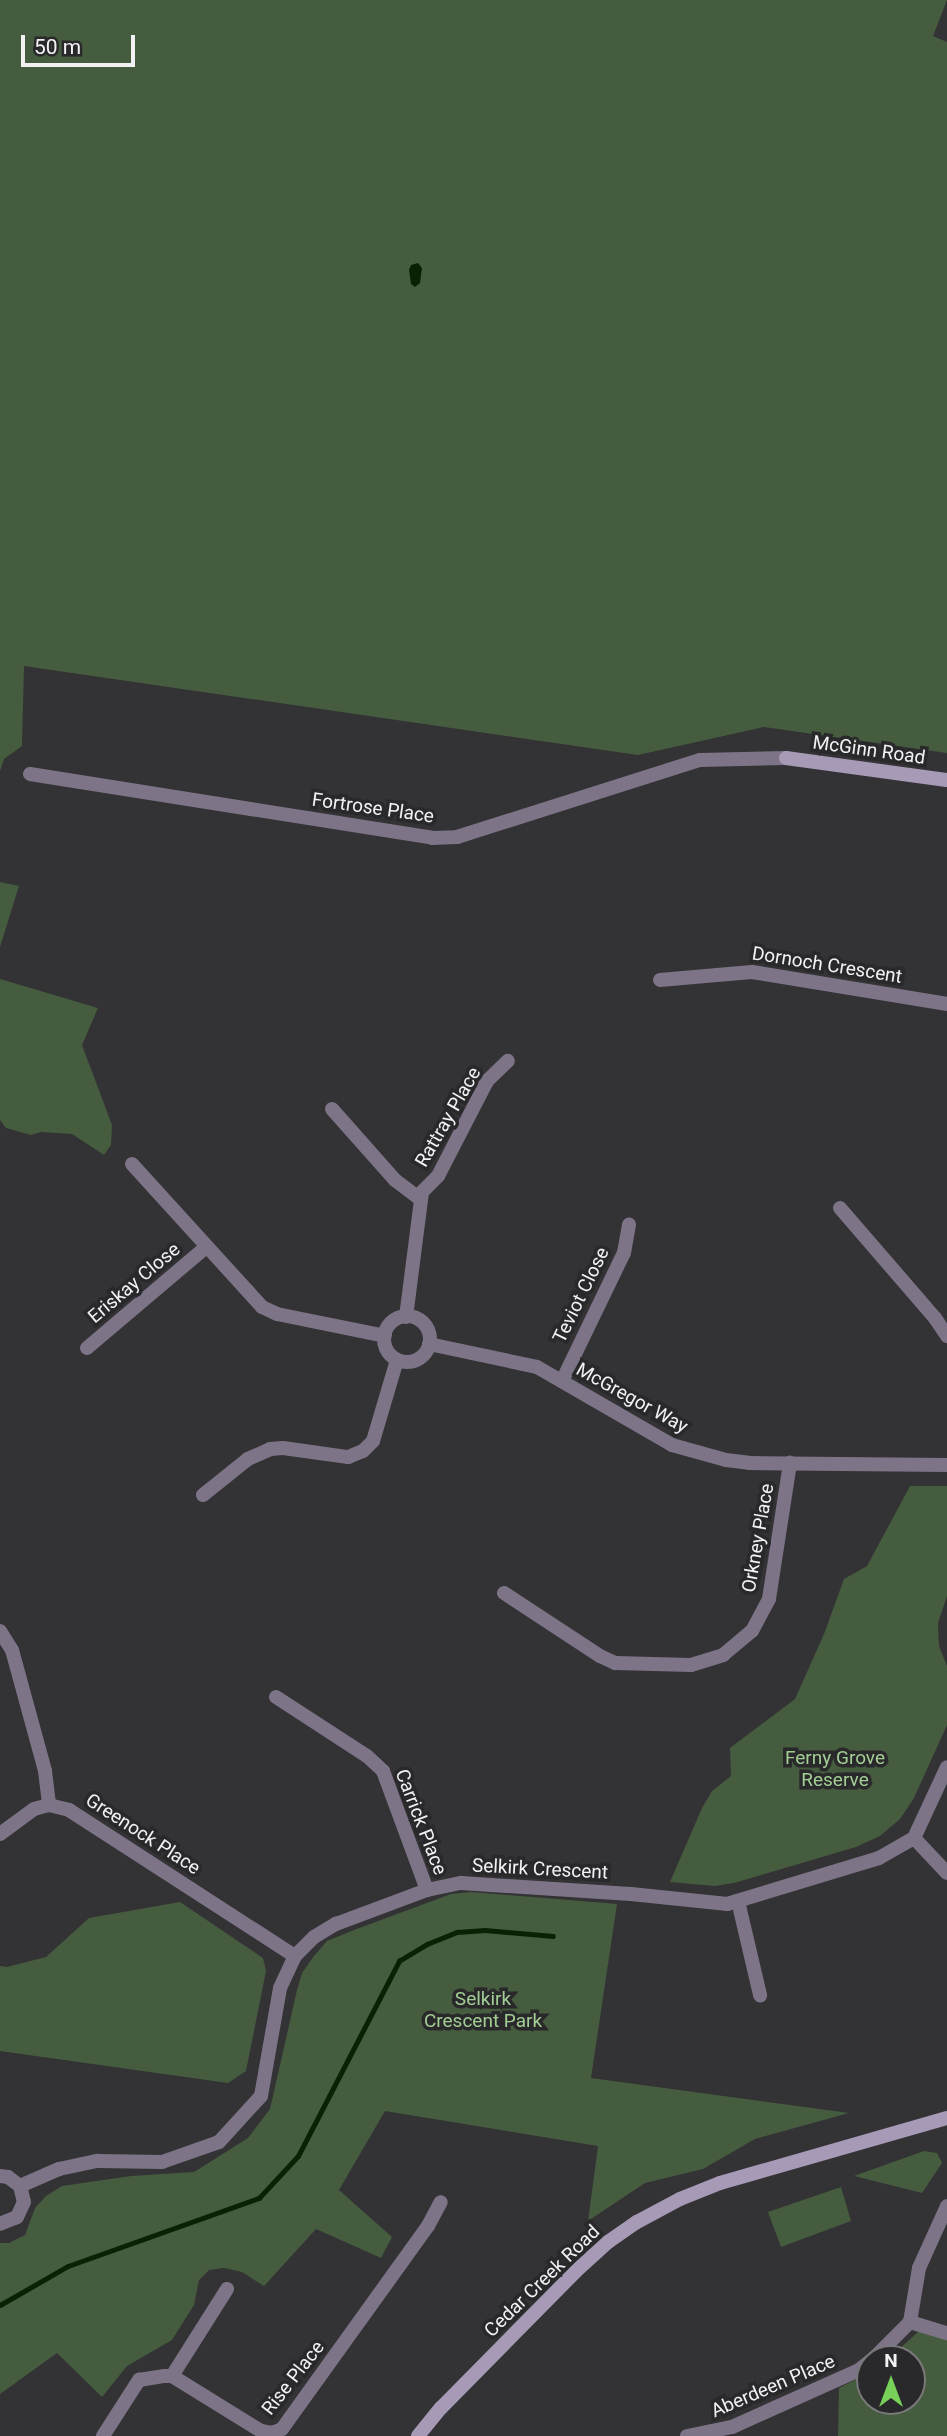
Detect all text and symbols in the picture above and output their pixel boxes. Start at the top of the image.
scale bar [24,21,138,65]
text: 50 m [34,35,81,59]
street label: McGinn Road [811,731,927,769]
street label: Fortrose Place [311,788,435,828]
street label: Dornoch Crescent [750,942,904,988]
street label: Rattray Place [410,1063,486,1171]
street label: Eriskay Close [83,1238,185,1328]
street label: Teviot Close [548,1243,614,1347]
street label: McGregor Way [572,1358,692,1438]
street label: Orkney Place [737,1482,779,1594]
park label: Ferny Grove Reserve [785,1747,885,1791]
street label: Carrick Place [390,1766,452,1878]
street label: Greenock Place [81,1789,205,1879]
street label: Selkirk Crescent [471,1854,609,1884]
park label: Selkirk Crescent Park [424,1988,542,2032]
street label: Cedar Creek Road [480,2220,604,2342]
street label: Rise Place [257,2336,329,2420]
north arrow [856,2345,926,2415]
text: N [884,2349,898,2372]
street label: Aberdeen Place [708,2350,838,2422]

